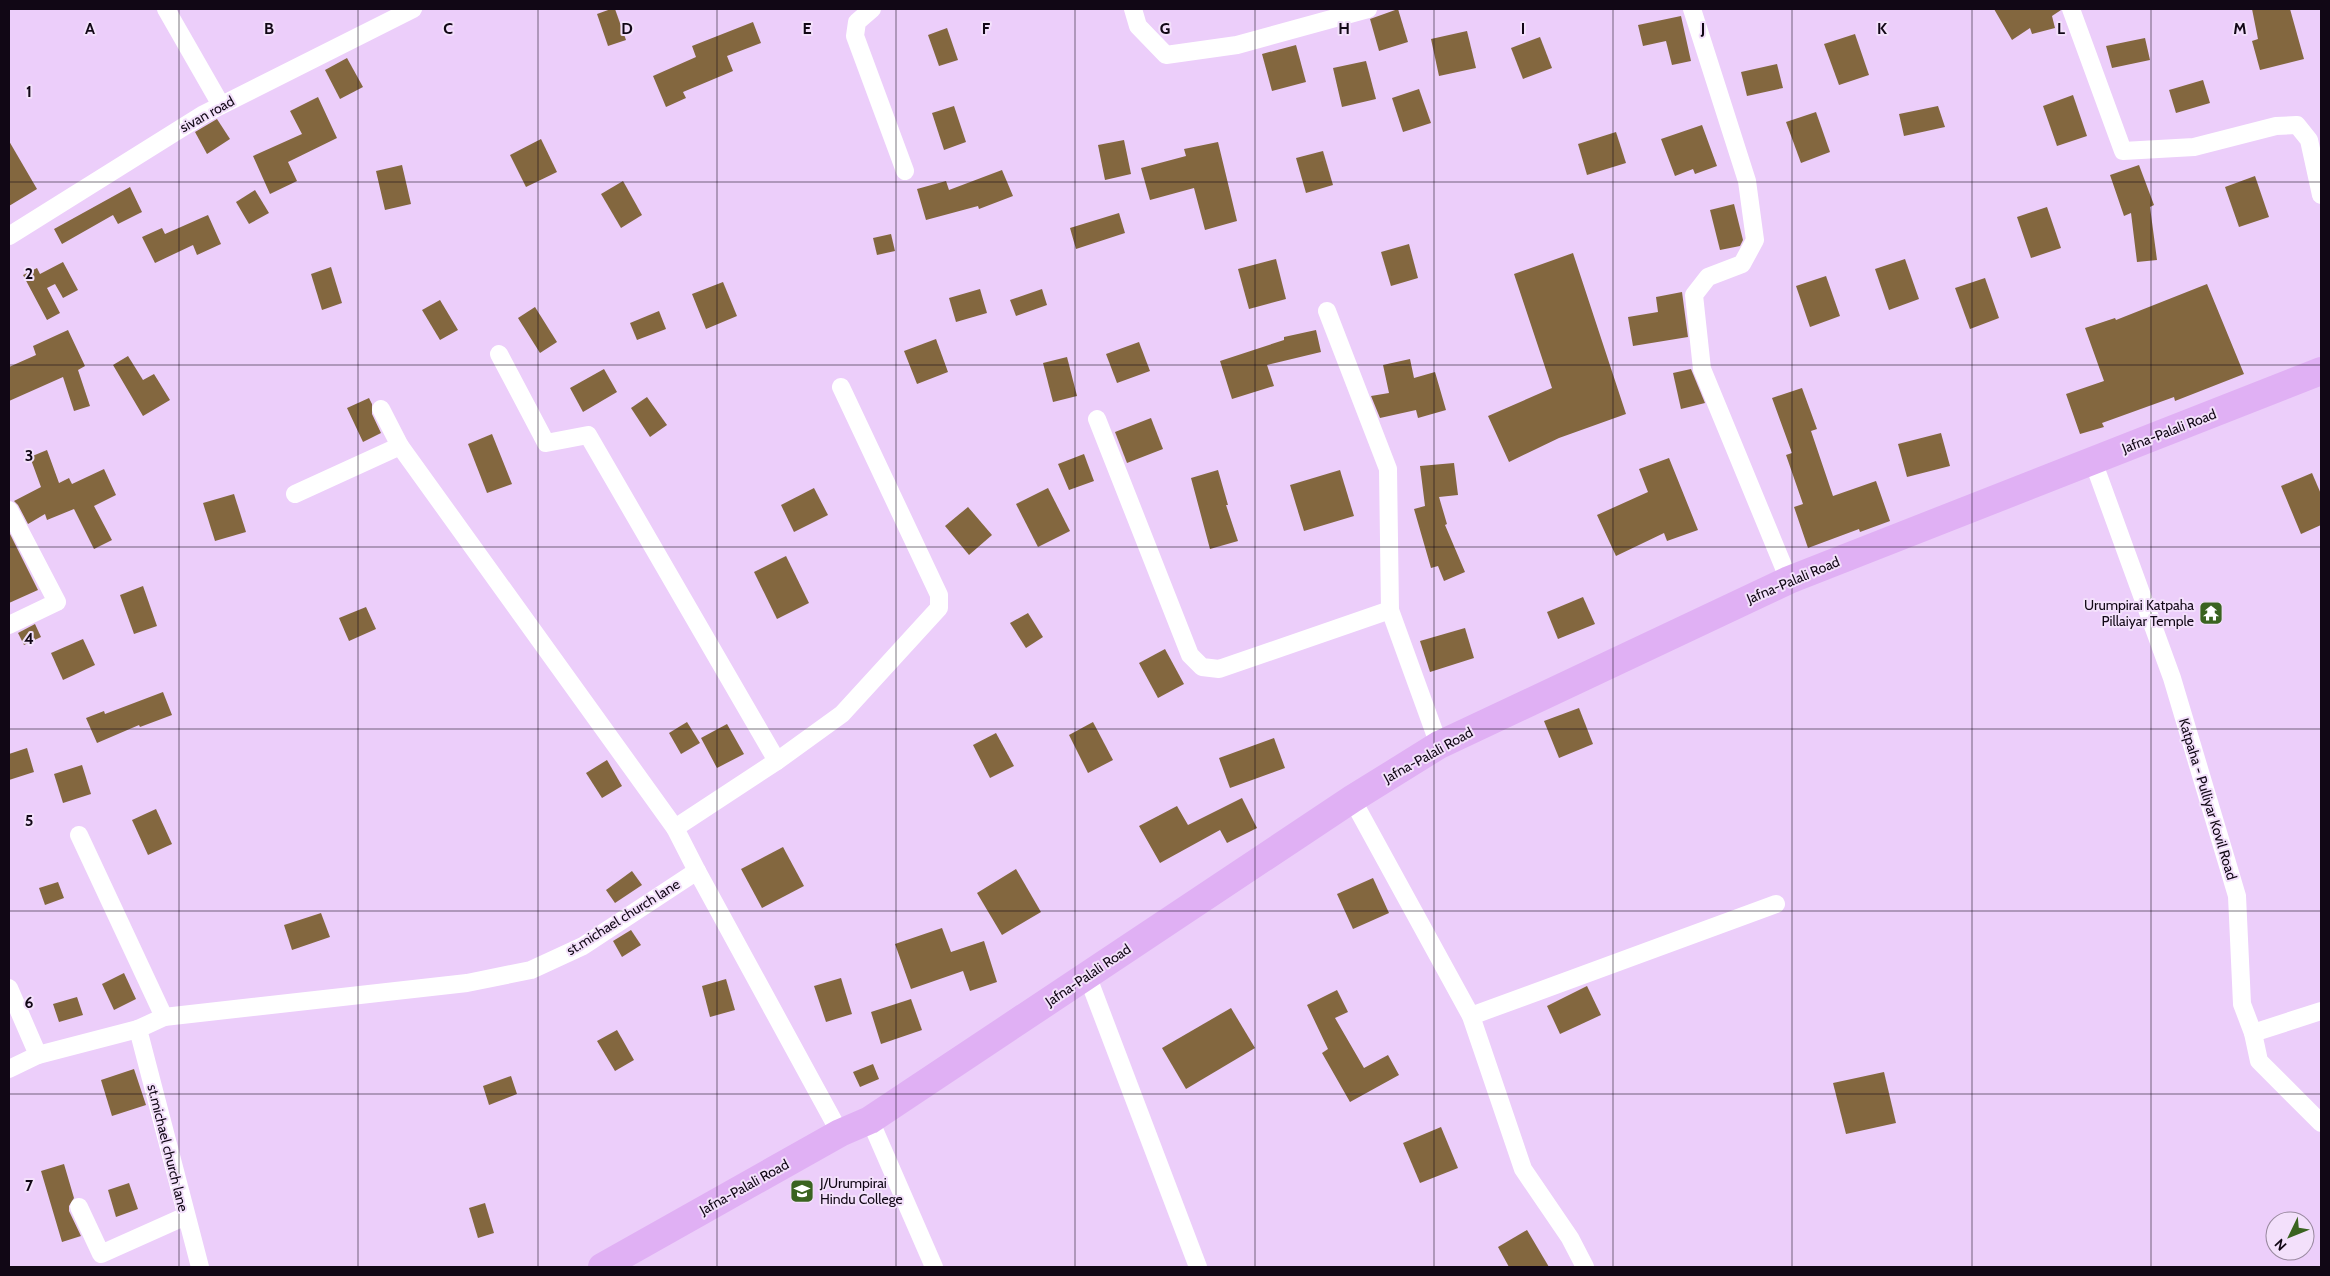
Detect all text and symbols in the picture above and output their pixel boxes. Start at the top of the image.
text: A [85,19,95,38]
text: B [264,19,274,38]
text: C [443,19,453,38]
text: D [621,19,633,38]
text: E [802,19,812,38]
text: F [982,19,991,38]
text: G [1160,19,1170,38]
text: H [1338,19,1350,38]
text: I [1521,19,1525,38]
text: J [1700,19,1705,38]
text: K [1877,19,1887,38]
text: L [2057,19,2065,38]
text: M [2233,19,2247,38]
text: 1 [26,82,32,101]
street label: sivan road [177,92,237,136]
text: 2 [25,264,33,283]
street label: Jafna-Palali Road [2118,405,2219,458]
text: 3 [25,446,33,465]
street label: Jafna-Palali Road [1743,552,1842,608]
place label: Urumpirai Katpaha Pillaiyar Temple [2084,596,2194,630]
temple icon: Urumpirai Katpaha Pillaiyar Temple [2198,600,2224,626]
text: 4 [24,629,34,648]
street label: Katpaha - Pulliyar Kovil Road [2175,716,2241,882]
street label: Jafna-Palali Road [1379,723,1476,787]
text: 5 [25,811,33,830]
street label: st.michael church lane [563,875,683,959]
street label: Jafna-Palali Road [1041,940,1134,1011]
text: 6 [25,993,34,1012]
street label: st.michael church lane [143,1082,193,1214]
street label: Jafna-Palali Road [695,1155,792,1219]
place label: J/Urumpirai Hindu College [819,1174,903,1208]
text: 7 [25,1176,34,1195]
school or university icon: J/Urumpirai Hindu College [789,1178,815,1204]
north arrow [2265,1211,2315,1261]
text: N [2271,1235,2290,1255]

